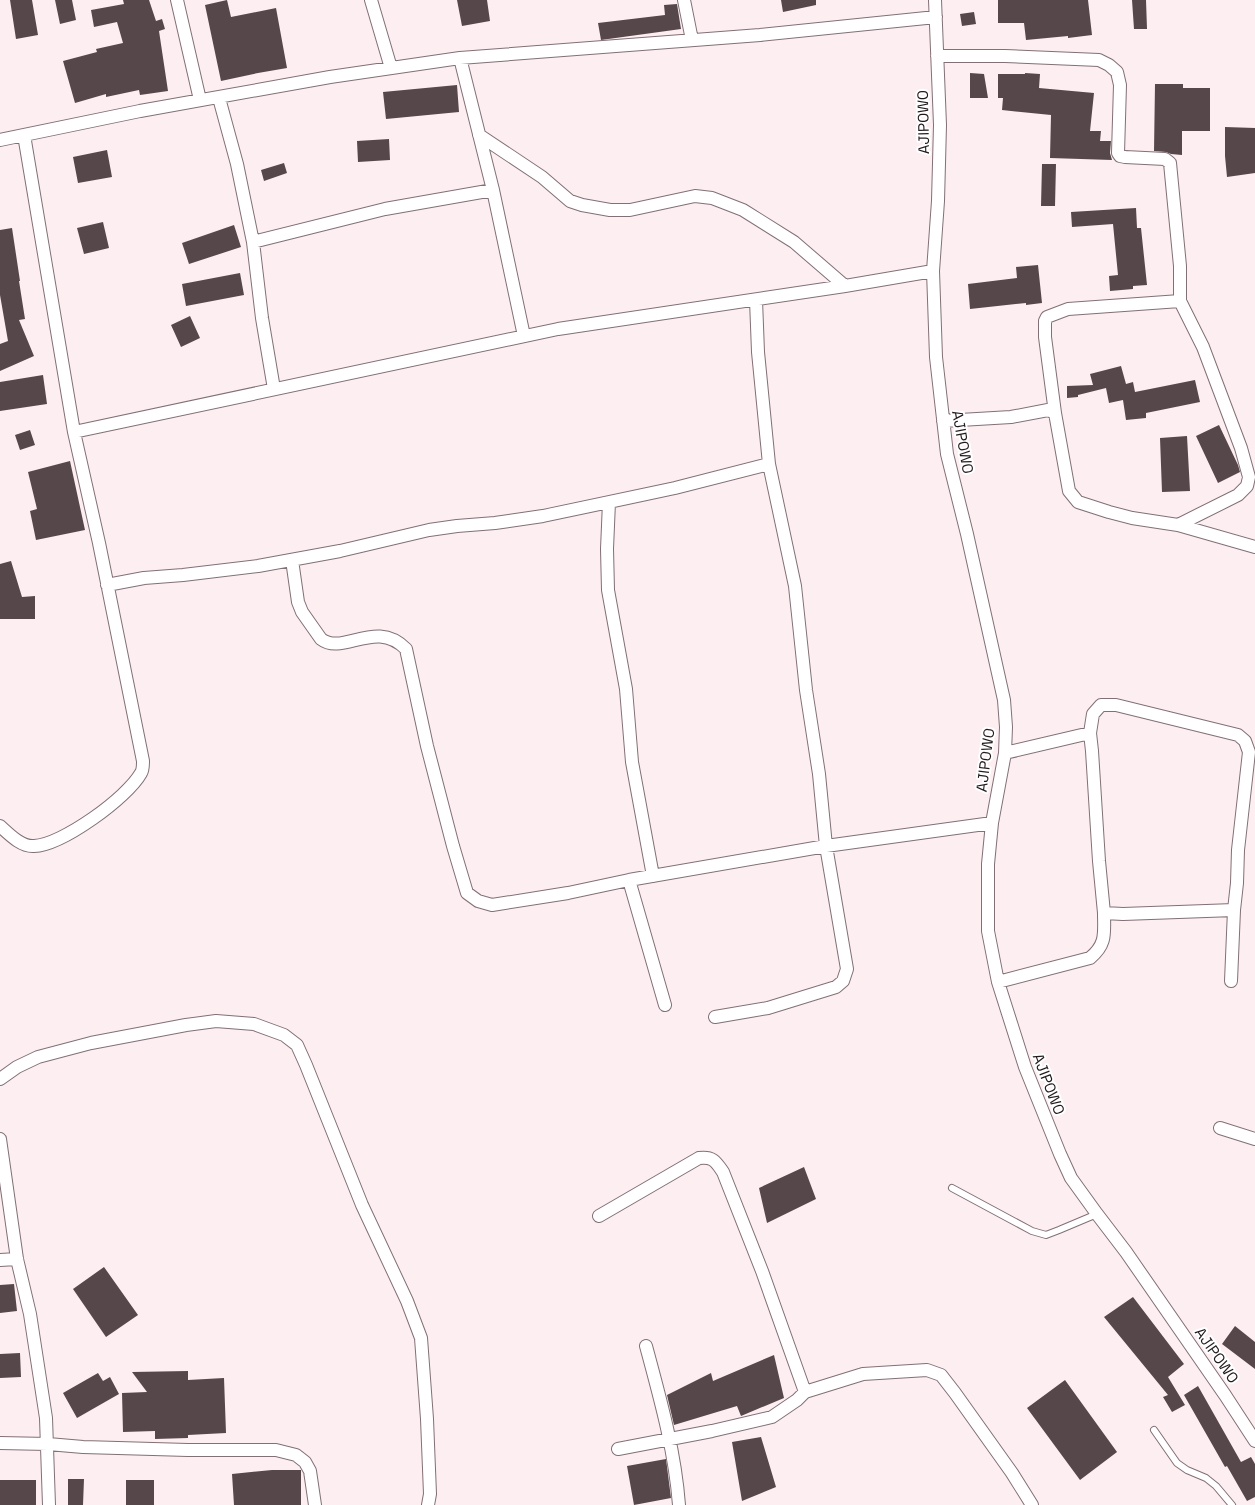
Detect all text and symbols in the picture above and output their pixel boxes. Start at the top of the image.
street label: AJIPOWO [913,90,933,154]
street label: AJIPOWO [948,409,978,475]
street label: AJIPOWO [972,727,998,793]
street label: AJIPOWO [1029,1051,1069,1117]
street label: AJIPOWO [1191,1323,1243,1387]

